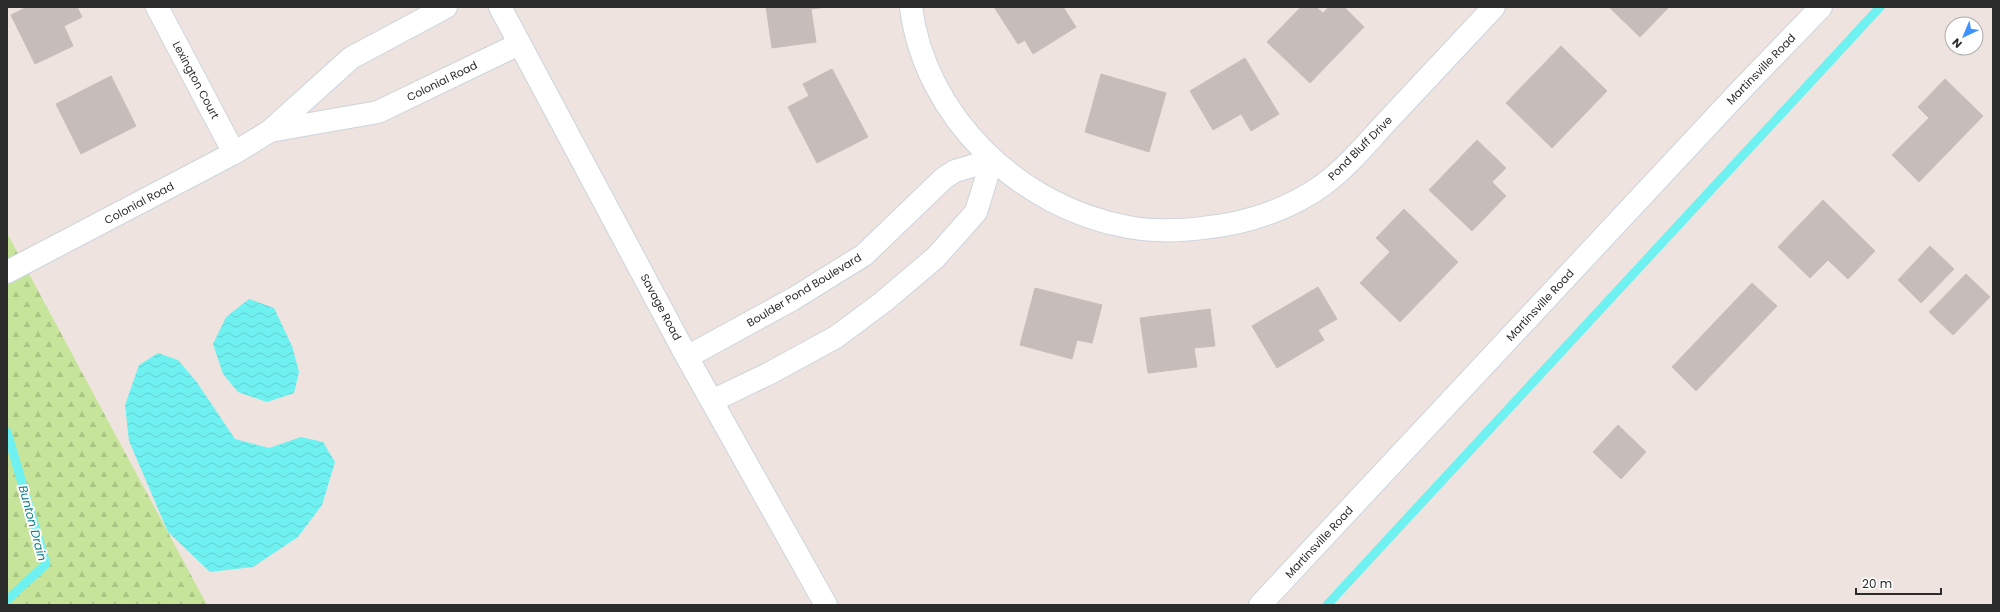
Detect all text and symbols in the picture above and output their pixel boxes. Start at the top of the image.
north arrow [1944,16,1984,56]
street label: Martinsville Road [1723,30,1799,108]
text: N [1949,35,1966,52]
street label: Lexington Court [169,38,223,122]
street label: Colonial Road [404,57,480,105]
street label: Pond Bluff Drive [1324,112,1396,184]
street label: Colonial Road [101,178,177,228]
street label: Boulder Pond Boulevard [744,249,864,331]
street label: Martinsville Road [1502,265,1578,345]
street label: Savage Road [637,271,685,343]
water label: Bunton Drain [15,483,51,563]
street label: Martinsville Road [1281,502,1357,582]
scale bar [1856,570,1941,596]
text: 20 m [1862,575,1892,592]

